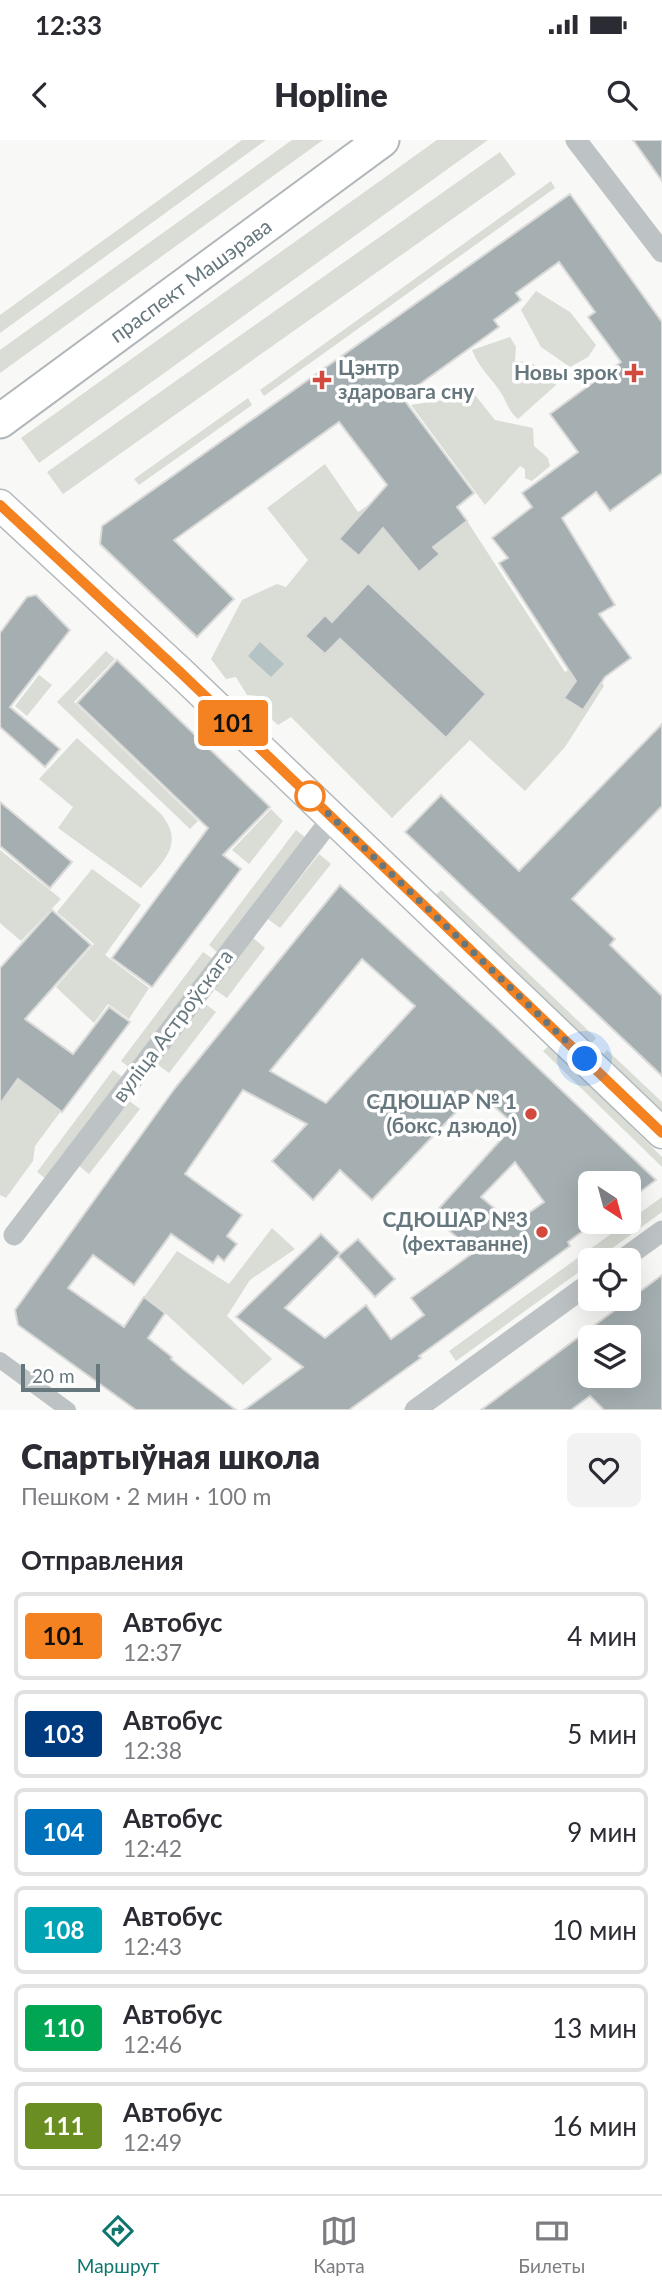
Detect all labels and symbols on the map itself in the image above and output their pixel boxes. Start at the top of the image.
street label: праспект Машэрава [104,213,276,347]
place label: Цэнтр здаровага сну [338,354,475,403]
place label: Новы зрок [514,359,619,384]
marker: Новы зрок [624,363,644,383]
marker: Цэнтр здаровага сну [312,370,332,390]
line badge: 101 [193,700,273,746]
unlabelled marker [295,781,325,811]
street label: вуліца Астроўскага [106,944,237,1106]
your location [567,1041,602,1076]
place label: СДЮШАР № 1 (бокс, дзюдо) [366,1088,517,1137]
marker: СДЮШАР № 1 (бокс, дзюдо) [523,1106,539,1122]
north arrow [578,1171,640,1234]
place label: СДЮШАР №3 (фехтаванне) [382,1206,528,1255]
marker: СДЮШАР №3 (фехтаванне) [534,1224,550,1240]
scale bar [21,1361,100,1393]

